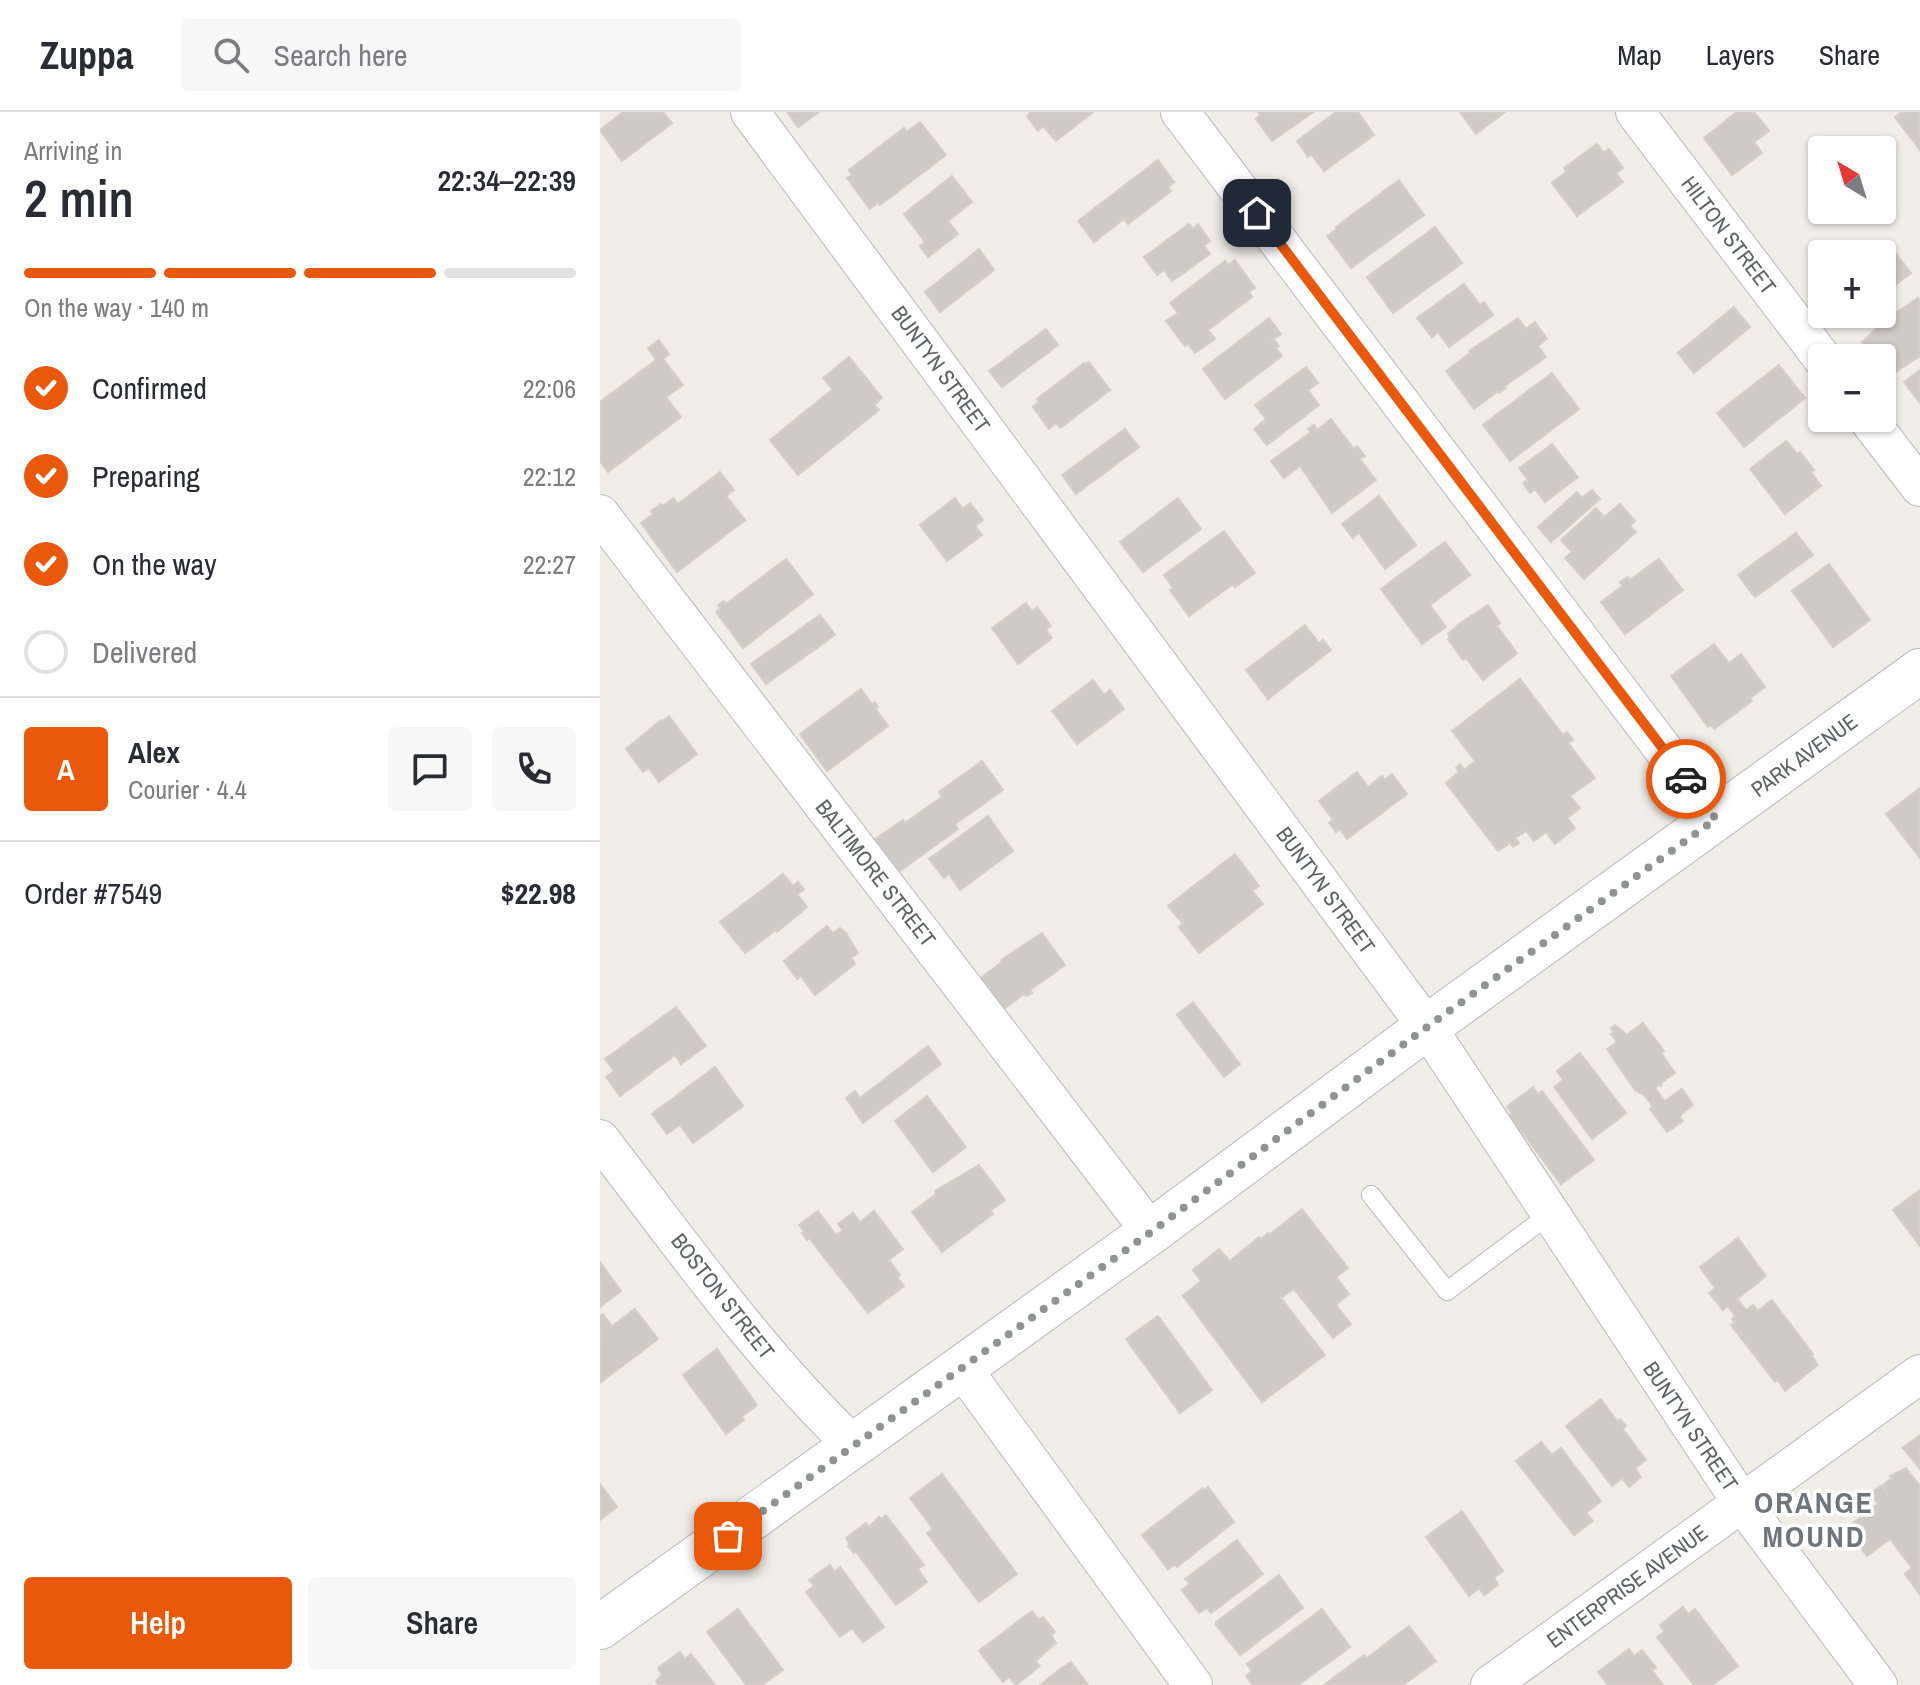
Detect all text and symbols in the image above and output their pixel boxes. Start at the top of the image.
search box [181,19,741,91]
text: Zuppa [40,30,133,81]
icon: search [209,33,253,77]
text: Search here [273,35,408,75]
text: Map [1617,36,1662,74]
text: Layers [1706,36,1775,74]
text: Share [1819,36,1880,74]
text: Arriving in [24,133,122,168]
north arrow [1808,136,1896,224]
map controls [1808,136,1896,432]
text: 22:34–22:39 [437,160,576,200]
text: 2 min [24,163,134,233]
street label: HILTON STREET [1675,170,1783,300]
pin [1223,179,1291,247]
icon: home [1235,191,1279,235]
button: + [1808,240,1896,328]
text: On the way · 140 m [24,290,209,325]
street label: BUNTYN STREET [885,299,997,439]
button: − [1808,344,1896,432]
icon: check [24,366,68,410]
text: Confirmed [92,368,207,408]
text: 22:06 [523,371,576,406]
icon: check [24,454,68,498]
text: Preparing [92,456,200,496]
text: 22:12 [523,459,576,494]
icon: check [24,542,68,586]
text: On the way [92,544,216,584]
text: 22:27 [523,547,576,582]
text: Delivered [92,632,197,672]
street label: PARK AVENUE [1745,706,1863,804]
button: chat [388,727,472,811]
button: phone [492,727,576,811]
text: Alex [128,732,180,772]
courier [1646,739,1726,819]
text: A [57,749,75,789]
icon: car [1664,757,1708,801]
text: Courier · 4.4 [128,772,247,807]
street label: BALTIMORE STREET [809,793,943,953]
street label: BUNTYN STREET [1270,820,1382,960]
text: Order #7549 [24,873,162,913]
text: $22.98 [501,873,576,913]
street label: BOSTON STREET [664,1227,782,1365]
street label: BUNTYN STREET [1637,1355,1745,1497]
district label: ORANGE MOUND [1754,1482,1874,1556]
pin [694,1502,762,1570]
icon: bag [706,1514,750,1558]
street label: ENTERPRISE AVENUE [1540,1517,1714,1655]
button: Help [24,1577,292,1669]
button: Share [308,1577,576,1669]

